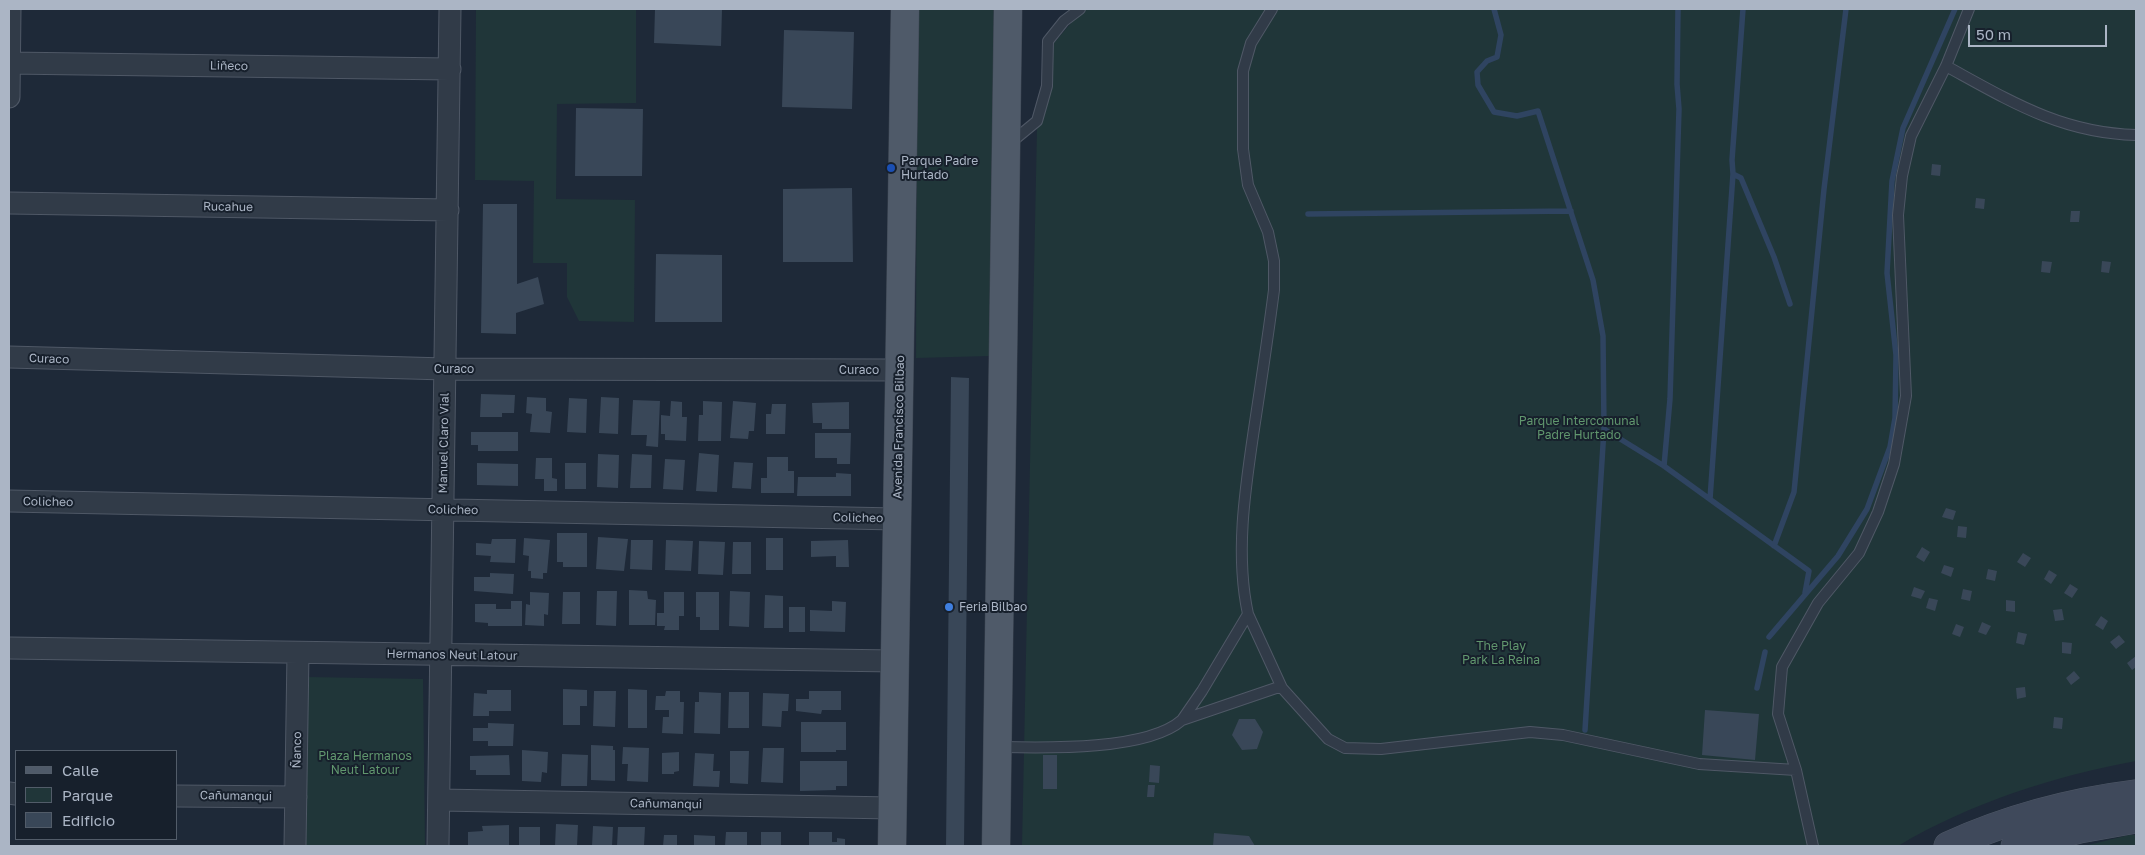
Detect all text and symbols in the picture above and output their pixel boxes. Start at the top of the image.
scale bar [1970,15,2109,47]
text: 50 m [1976,25,2011,43]
street label: Liñeco [210,58,248,74]
place label: Parque Padre Hurtado [901,154,978,182]
marker: Parque Padre Hurtado [885,162,897,174]
street label: Rucahue [203,199,253,215]
street label: Curaco [29,351,69,367]
street label: Avenida Francisco Bilbao [891,355,907,499]
street label: Curaco [434,362,474,376]
street label: Curaco [839,363,879,377]
street label: Manuel Claro Vial [436,392,452,494]
park label: Parque Intercomunal Padre Hurtado [1519,414,1639,442]
street label: Colicheo [23,494,73,510]
street label: Colicheo [428,502,478,518]
street label: Colicheo [833,510,883,526]
place label: Feria Bilbao [959,600,1027,614]
marker: Feria Bilbao [943,601,955,613]
park label: The Play Park La Reina [1462,639,1540,667]
street label: Hermanos Neut Latour [386,647,518,663]
street label: Ñanco [289,731,305,769]
park label: Plaza Hermanos Neut Latour [318,749,412,777]
legend [15,750,178,840]
text: Calle [62,761,99,779]
text: Parque [62,786,113,804]
street label: Cañumanqui [200,788,272,804]
street label: Cañumanqui [630,796,702,812]
text: Edificio [62,811,115,829]

